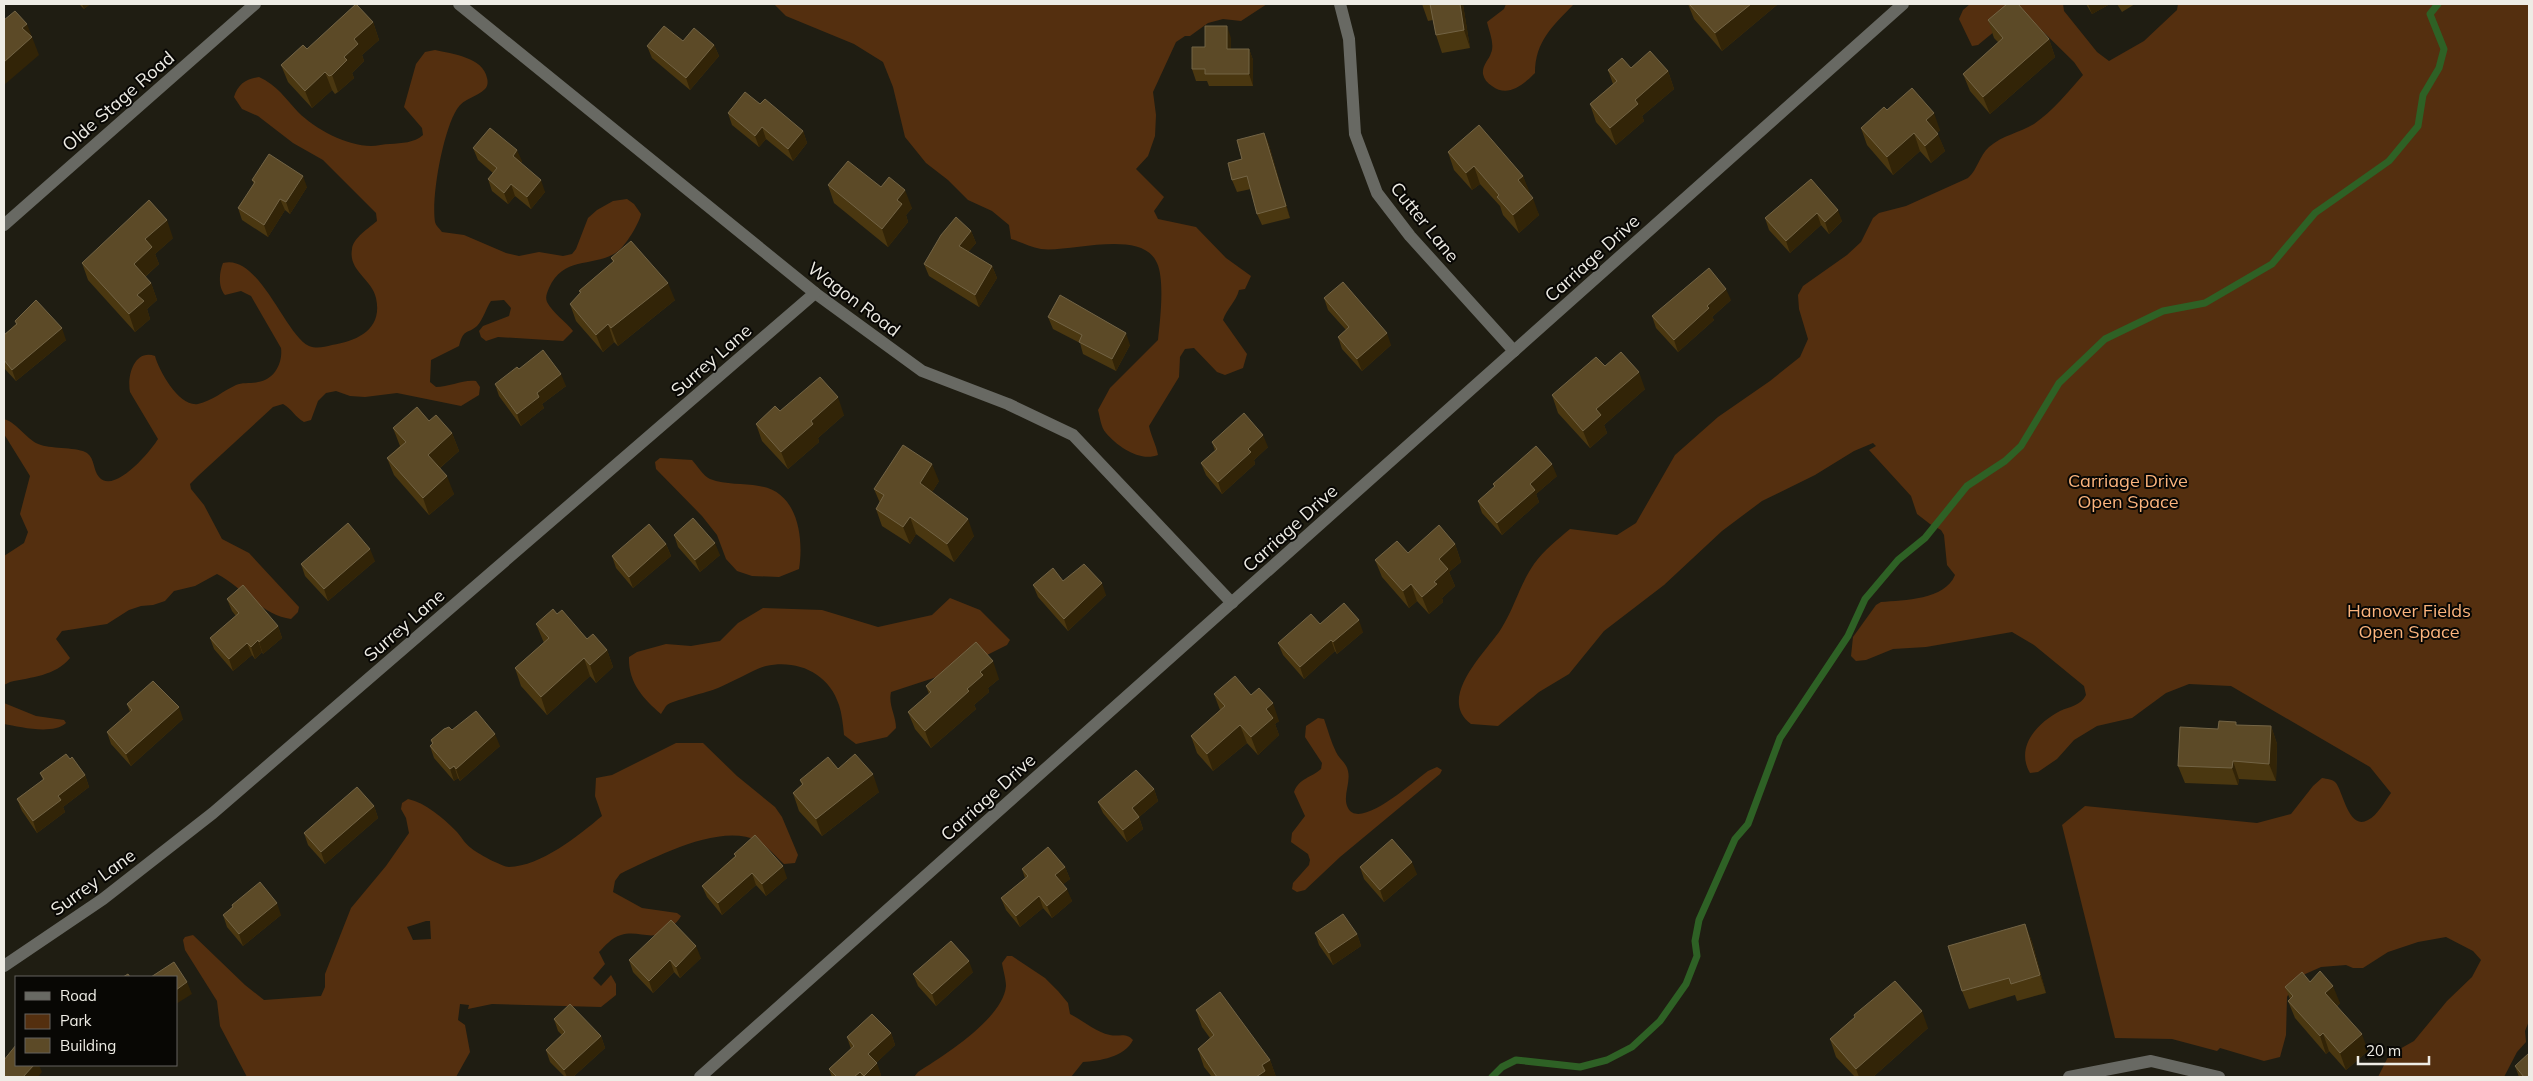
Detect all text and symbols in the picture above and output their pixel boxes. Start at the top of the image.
street label: Olde Stage Road [57,46,179,156]
street label: Cutter Lane [1386,177,1464,267]
street label: Carriage Drive [1540,209,1644,307]
street label: Wagon Road [803,257,905,341]
street label: Surrey Lane [666,319,756,401]
park label: Carriage Drive Open Space [2068,469,2188,513]
street label: Carriage Drive [1238,479,1342,577]
street label: Surrey Lane [359,584,449,666]
park label: Hanover Fields Open Space [2347,599,2471,643]
street label: Carriage Drive [936,748,1040,846]
street label: Surrey Lane [46,843,140,921]
legend [15,976,178,1066]
text: Road [60,986,97,1005]
text: Park [60,1011,92,1030]
scale bar [2358,1034,2429,1066]
text: Building [60,1036,116,1055]
text: 20 m [2366,1041,2401,1060]

